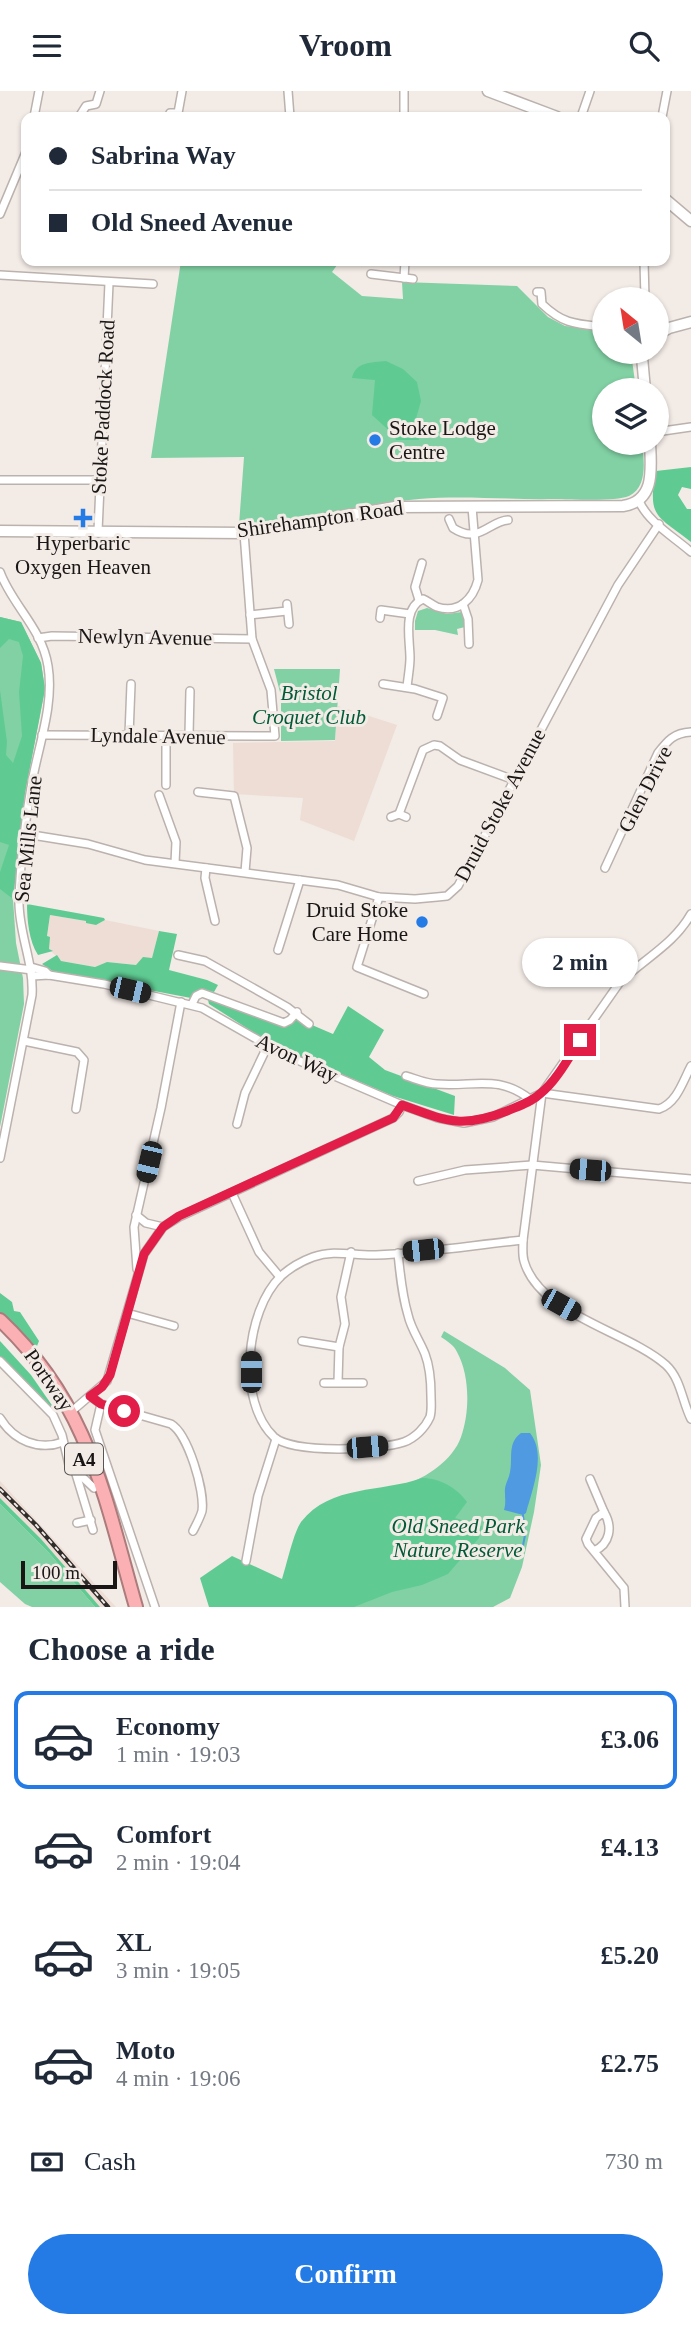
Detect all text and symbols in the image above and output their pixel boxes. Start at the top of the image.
icon: menu [28,27,66,65]
text: Vroom [299,27,392,63]
icon: search [625,27,663,65]
text: Sabrina Way [91,141,236,170]
text: Old Sneed Avenue [91,208,293,237]
north arrow [592,287,668,364]
map controls [592,287,669,455]
street label: Stoke Paddock Road [86,319,120,495]
button: layers [592,378,669,455]
place label: Stoke Lodge Centre [389,416,496,464]
marker: Stoke Lodge Centre [367,432,383,448]
street label: Shirehampton Road [235,495,405,543]
marker: Hyperbaric Oxygen Heaven [73,508,93,528]
place label: Hyperbaric Oxygen Heaven [15,531,151,579]
street label: Newlyn Avenue [78,624,212,650]
park label: Bristol Croquet Club [252,681,366,729]
street label: Lyndale Avenue [90,723,226,749]
street label: Druid Stoke Avenue [450,724,550,886]
street label: Glen Drive [613,742,677,836]
street label: Sea Mills Lane [9,775,47,903]
place label: Druid Stoke Care Home [306,898,408,946]
marker: Druid Stoke Care Home [414,914,430,930]
callout: 2 min [522,939,638,988]
text: 2 min [552,950,608,975]
car [108,975,153,1005]
route end [564,1024,596,1056]
street label: Avon Way [252,1029,342,1088]
car [135,1139,164,1185]
car [569,1158,612,1182]
car [402,1237,445,1263]
car [538,1286,585,1324]
street label: Portway [19,1344,79,1416]
car [241,1351,262,1393]
route start [108,1395,140,1427]
car [346,1435,389,1459]
road number: A4 [65,1443,103,1475]
park label: Old Sneed Park Nature Reserve [392,1514,525,1562]
scale bar [21,1558,117,1590]
text: 100 m [32,1562,80,1583]
text: Choose a ride [28,1631,215,1667]
icon: car [32,1709,95,1772]
text: Economy [116,1712,220,1741]
text: £3.06 [601,1725,659,1754]
text: 1 min · 19:03 [116,1742,241,1767]
icon: car [32,1817,95,1880]
text: Comfort [116,1820,211,1849]
text: £4.13 [601,1833,659,1862]
text: 2 min · 19:04 [116,1850,241,1875]
icon: car [32,1925,95,1988]
text: XL [116,1928,152,1957]
text: £5.20 [601,1941,659,1970]
text: 3 min · 19:05 [116,1958,241,1983]
icon: car [32,2033,95,2096]
text: Moto [116,2036,175,2065]
text: £2.75 [601,2049,659,2078]
text: 4 min · 19:06 [116,2066,241,2091]
icon: cash [28,2143,66,2181]
text: Cash [84,2147,136,2176]
text: 730 m [605,2149,663,2174]
button: Confirm [28,2234,663,2314]

